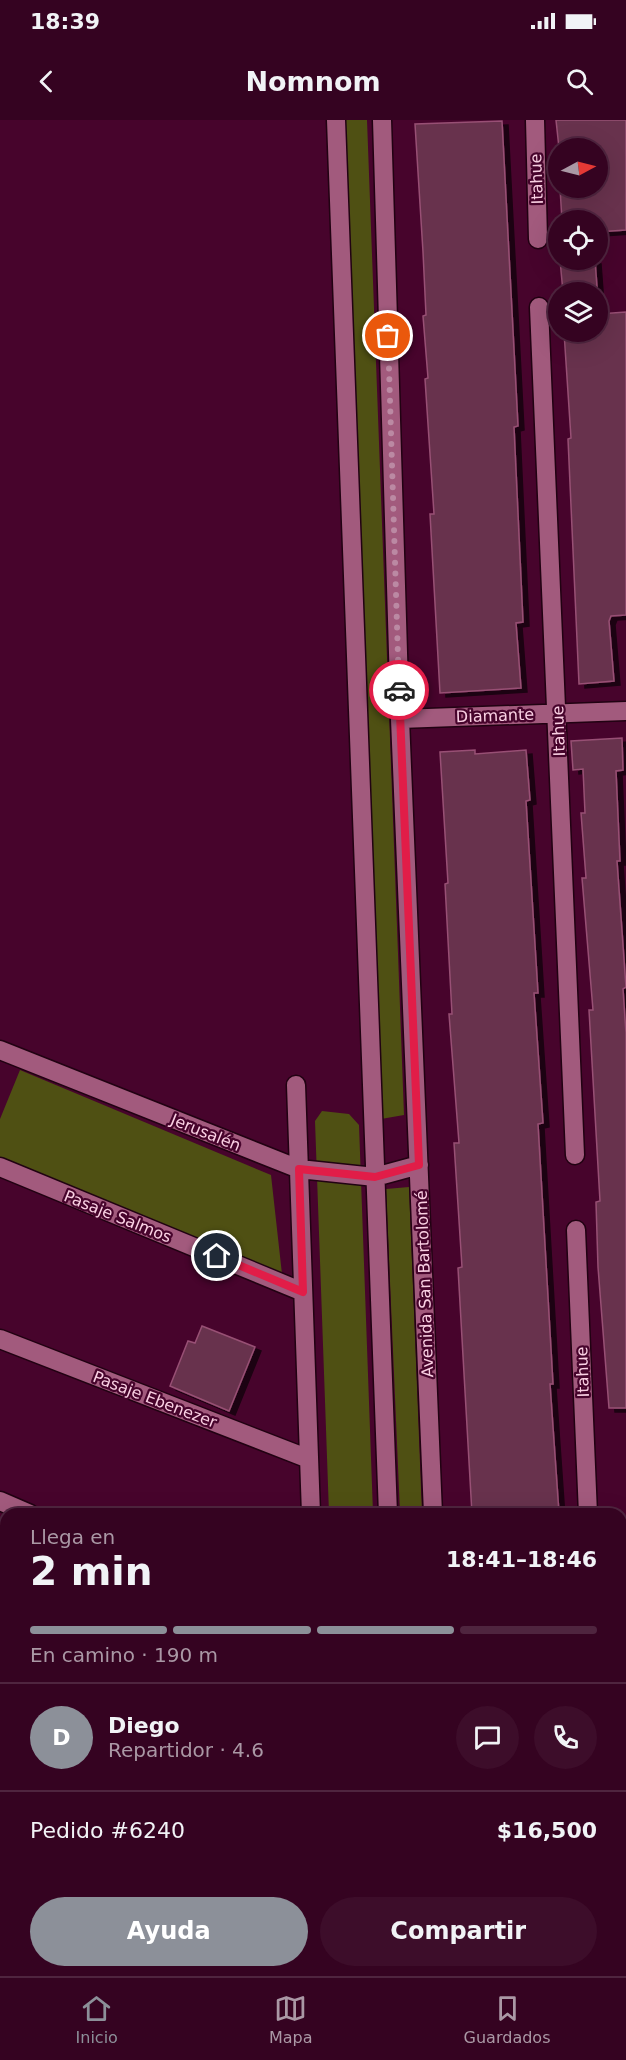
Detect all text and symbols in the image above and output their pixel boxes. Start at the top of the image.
text: 18:39 [30,9,100,34]
icon: back [30,65,63,98]
icon: search [563,65,596,98]
text: Nomnom [245,66,381,97]
north arrow [548,138,608,198]
map controls [548,138,608,342]
street label: Itahue [526,153,547,205]
button: locate [548,210,608,270]
button: layers [548,282,608,342]
pin [362,310,413,361]
icon: bag [371,319,404,352]
courier [369,660,429,720]
icon: car [383,674,416,707]
street label: Diamante [456,705,534,726]
street label: Itahue [548,705,569,757]
street label: Jerusalén [167,1109,244,1155]
street label: Pasaje Salmos [61,1186,174,1247]
street label: Avenida San Bartolomé [412,1190,437,1378]
pin [191,1230,242,1281]
icon: home [200,1239,233,1272]
street label: Itahue [572,1346,593,1398]
street label: Pasaje Ebenezer [90,1367,220,1432]
text: Llega en [30,1525,115,1549]
text: 18:41–18:46 [446,1547,597,1572]
text: 2 min [30,1549,152,1594]
text: En camino · 190 m [30,1643,218,1667]
button: chat [456,1706,519,1769]
button: phone [534,1706,597,1769]
text: Diego [108,1713,180,1738]
text: D [52,1725,71,1750]
text: Repartidor · 4.6 [108,1738,264,1762]
text: Pedido #6240 [30,1818,185,1843]
text: $16,500 [497,1818,597,1843]
button: Ayuda [30,1897,308,1966]
button: Compartir [320,1897,597,1966]
tab: Inicio [76,1992,118,2047]
tab: Mapa [269,1992,313,2047]
tab: Guardados [464,1992,550,2047]

